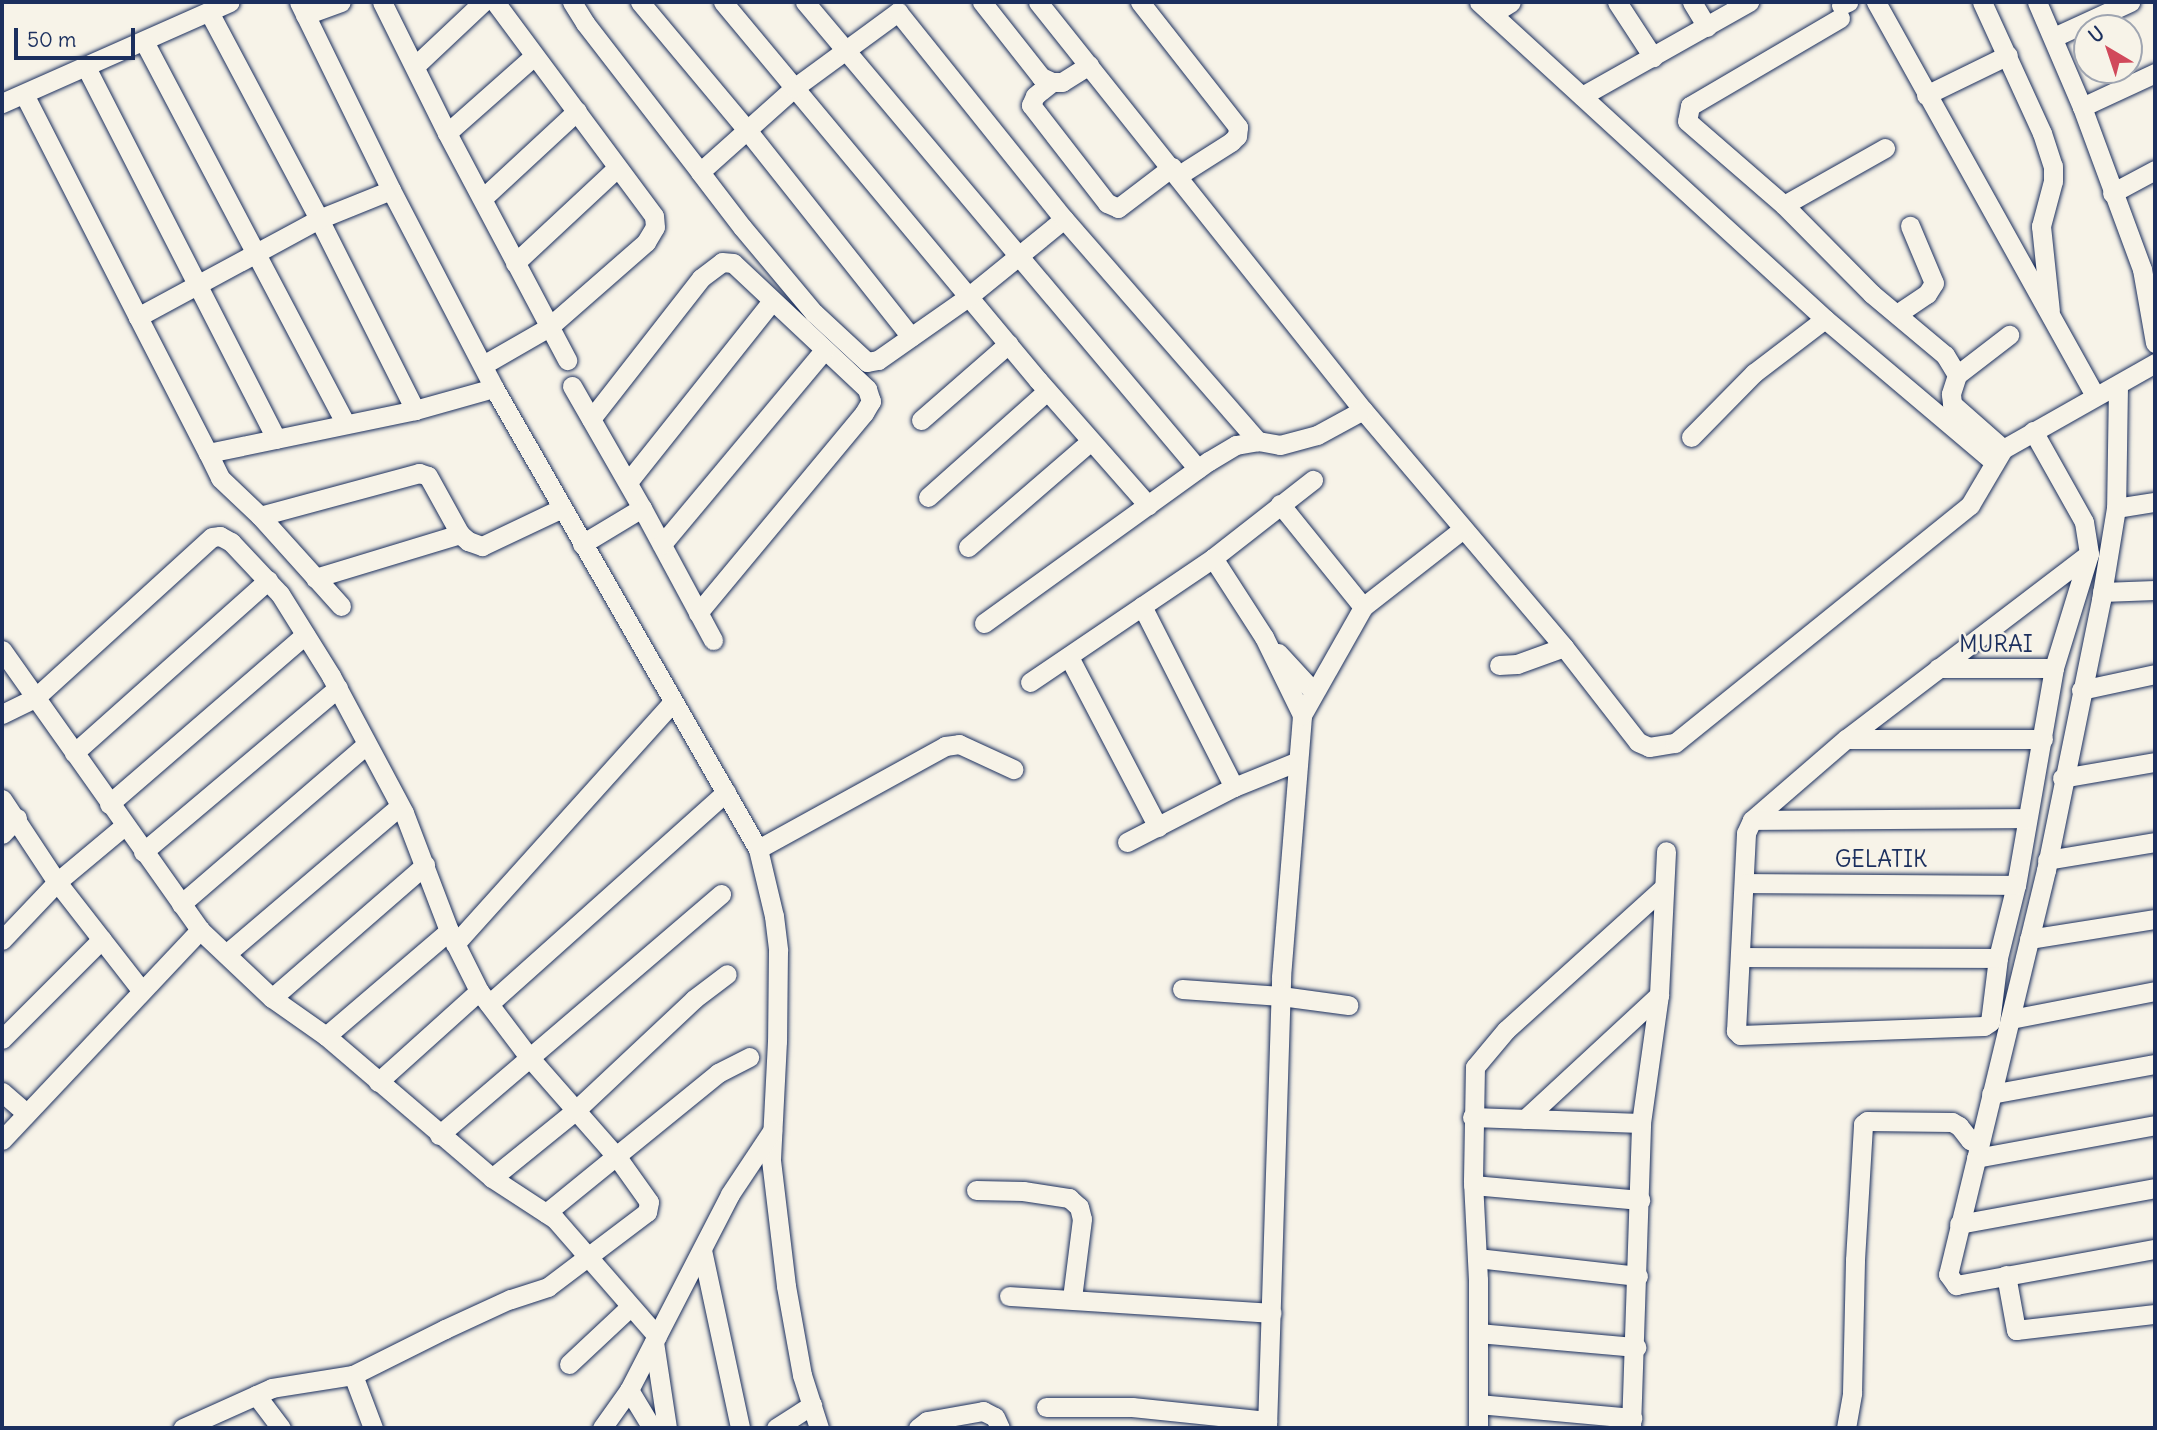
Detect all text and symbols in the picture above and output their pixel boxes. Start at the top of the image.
scale bar [18,14,138,58]
north arrow [2073,14,2143,84]
text: U [2083,21,2109,48]
text: 50 m [27,26,76,53]
street label: MURAI [1959,630,2033,658]
street label: GELATIK [1835,845,1927,873]

